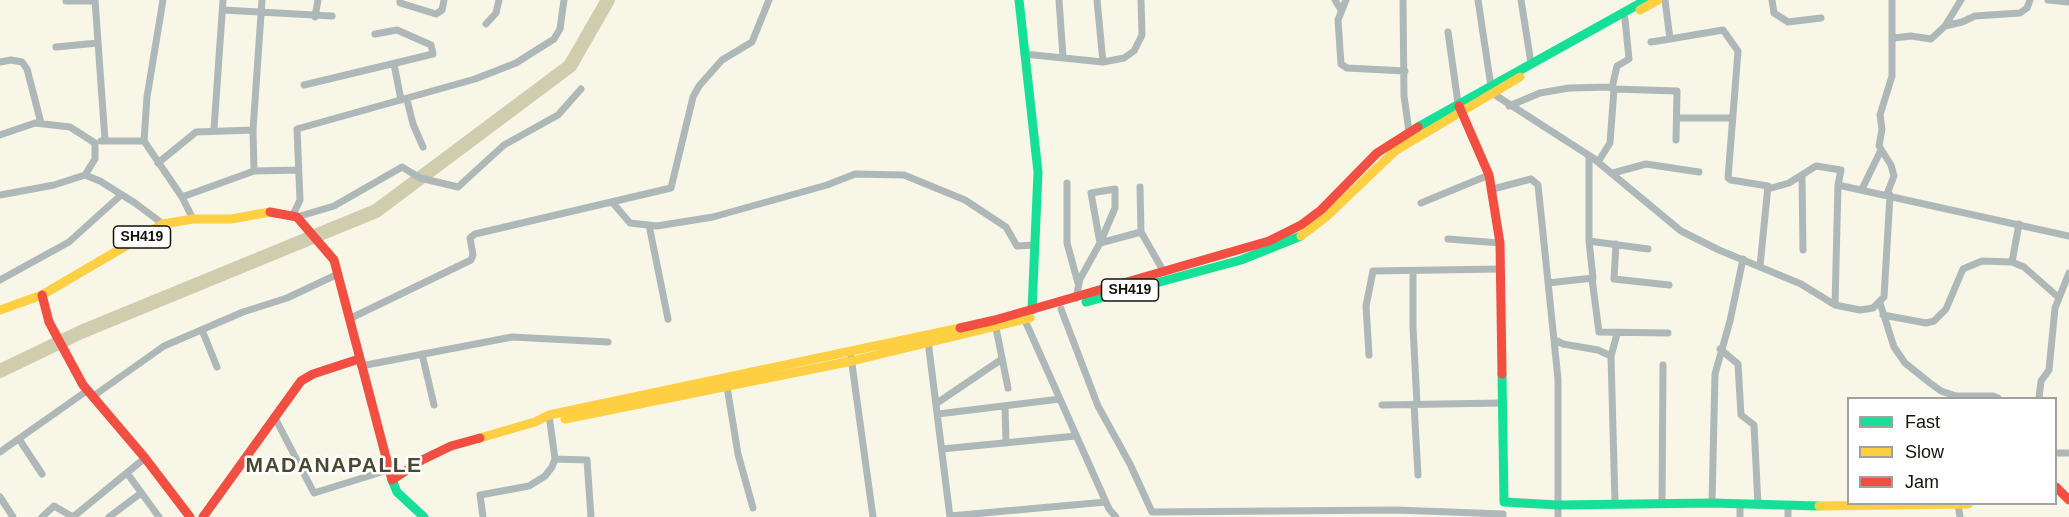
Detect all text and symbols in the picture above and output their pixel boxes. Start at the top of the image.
road number: SH419 [114,226,170,248]
road number: SH419 [1102,279,1158,301]
legend [1847,397,2057,505]
text: Fast [1905,412,1940,432]
text: Slow [1905,442,1944,462]
district label: MADANAPALLE [245,453,423,479]
text: Jam [1905,472,1939,492]

